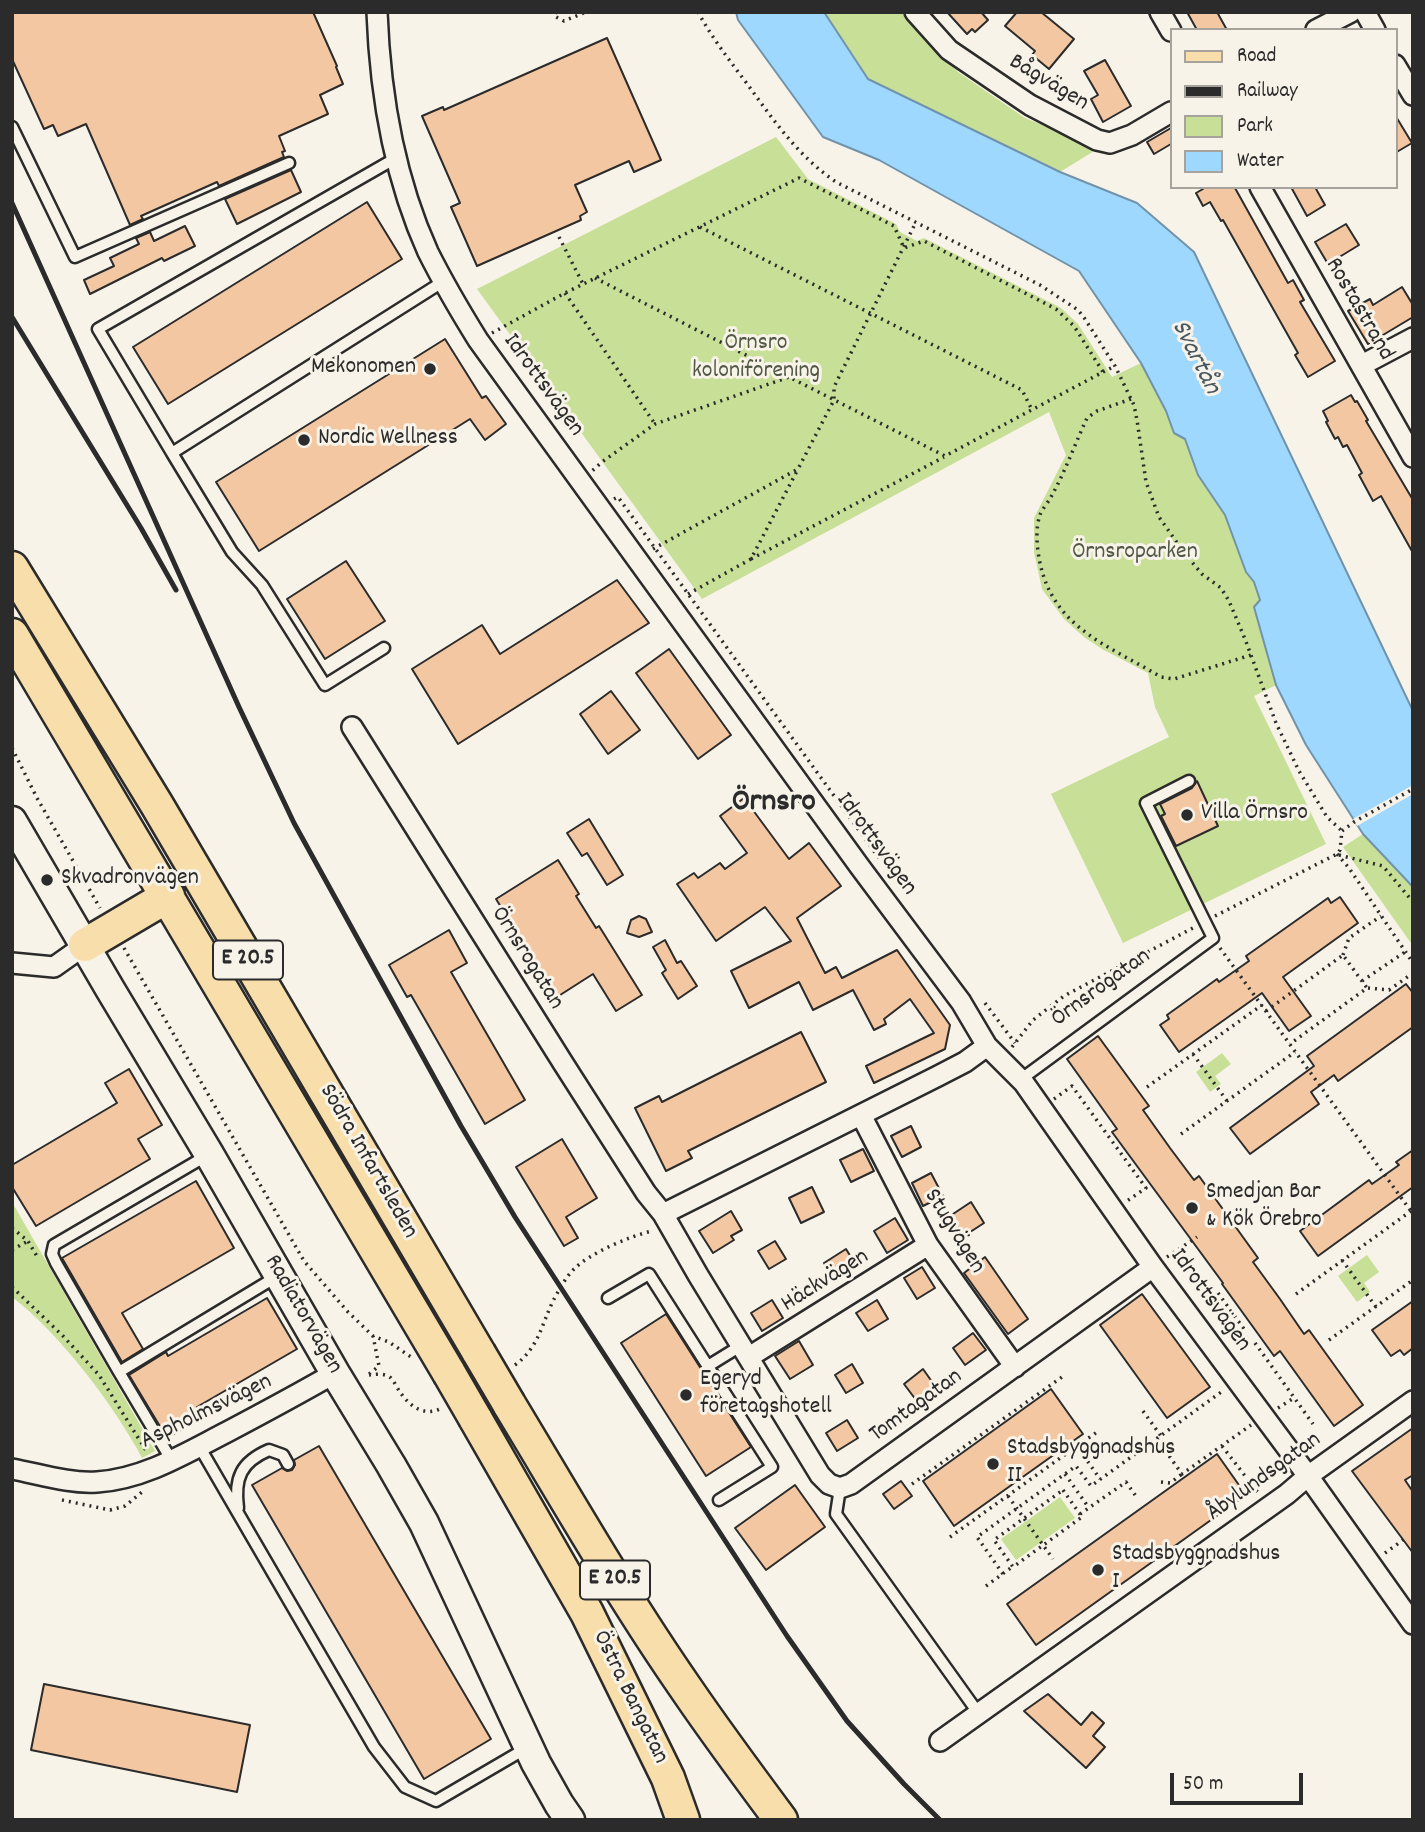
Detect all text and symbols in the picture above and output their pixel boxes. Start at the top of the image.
legend [1170,28,1397,189]
text: Road [1237,42,1276,72]
street label: Bågvägen [1003,49,1093,119]
text: Railway [1237,77,1298,107]
text: Park [1237,112,1273,142]
text: Water [1237,147,1284,177]
street label: Rostastrand [1317,253,1399,367]
water label: Svartån [1162,316,1226,400]
street label: Idrottsvägen [495,329,589,443]
park label: Örnsro koloniförening [692,331,820,387]
place label: Mekonomen [311,355,416,383]
marker: Mekonomen [422,361,438,377]
place label: Nordic Wellness [318,426,458,454]
marker: Nordic Wellness [296,432,312,448]
park label: Örnsroparken [1072,540,1198,568]
district label: Örnsro [732,786,816,824]
street label: Idrottsvägen [828,788,922,902]
place label: Villa Örnsro [1201,801,1308,829]
marker: Villa Örnsro [1179,807,1195,823]
place label: Skvadronvägen [61,866,199,894]
marker: Skvadronvägen [39,872,55,888]
street label: Örnsrogatan [483,902,569,1016]
road number: E 20.5 [213,940,283,979]
street label: Örnsrogatan [1047,943,1157,1035]
street label: Södra Infartsleden [311,1080,423,1244]
place label: Smedjan Bar & Kök Örebro [1206,1180,1322,1236]
street label: Stugvägen [916,1184,990,1280]
marker: Smedjan Bar & Kök Örebro [1184,1200,1200,1216]
street label: Häckvägen [777,1244,875,1320]
street label: Idrottsvägen [1162,1244,1256,1358]
street label: Radiatorvägen [256,1250,348,1380]
street label: Tomtagatan [865,1364,969,1450]
place label: Egeryd företagshotell [700,1367,832,1423]
street label: Aspholmsvägen [137,1369,277,1457]
marker: Egeryd företagshotell [678,1387,694,1403]
street label: Åbylundsgatan [1202,1427,1328,1529]
place label: Stadsbyggnadshus II [1007,1436,1175,1492]
marker: Stadsbyggnadshus II [985,1456,1001,1472]
place label: Stadsbyggnadshus I [1112,1542,1280,1598]
road number: E 20.5 [580,1560,650,1600]
marker: Stadsbyggnadshus I [1090,1562,1106,1578]
street label: Östra Bangatan [584,1627,674,1769]
scale bar [1173,1758,1306,1802]
text: 50 m [1183,1770,1223,1800]

